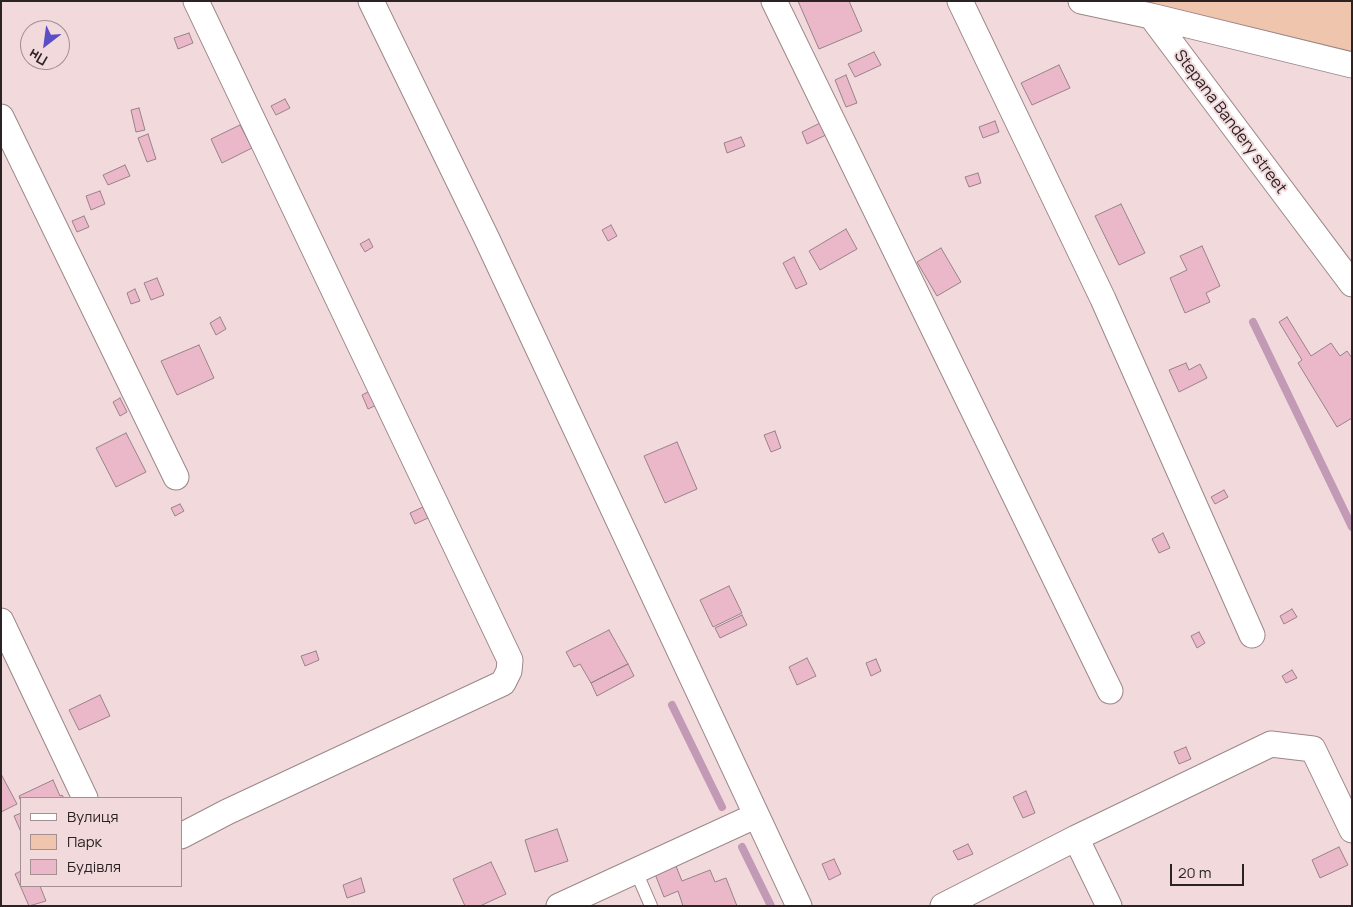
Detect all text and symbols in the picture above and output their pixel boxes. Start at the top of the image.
north arrow [20,20,70,70]
text: Пн [25,45,51,71]
street label: Stepana Bandery street [1170,46,1290,198]
legend [20,797,182,887]
text: Вулиця [67,806,119,827]
text: Парк [67,831,102,852]
scale bar [1173,854,1247,886]
text: Будівля [67,856,121,877]
text: 20 m [1178,862,1211,883]

